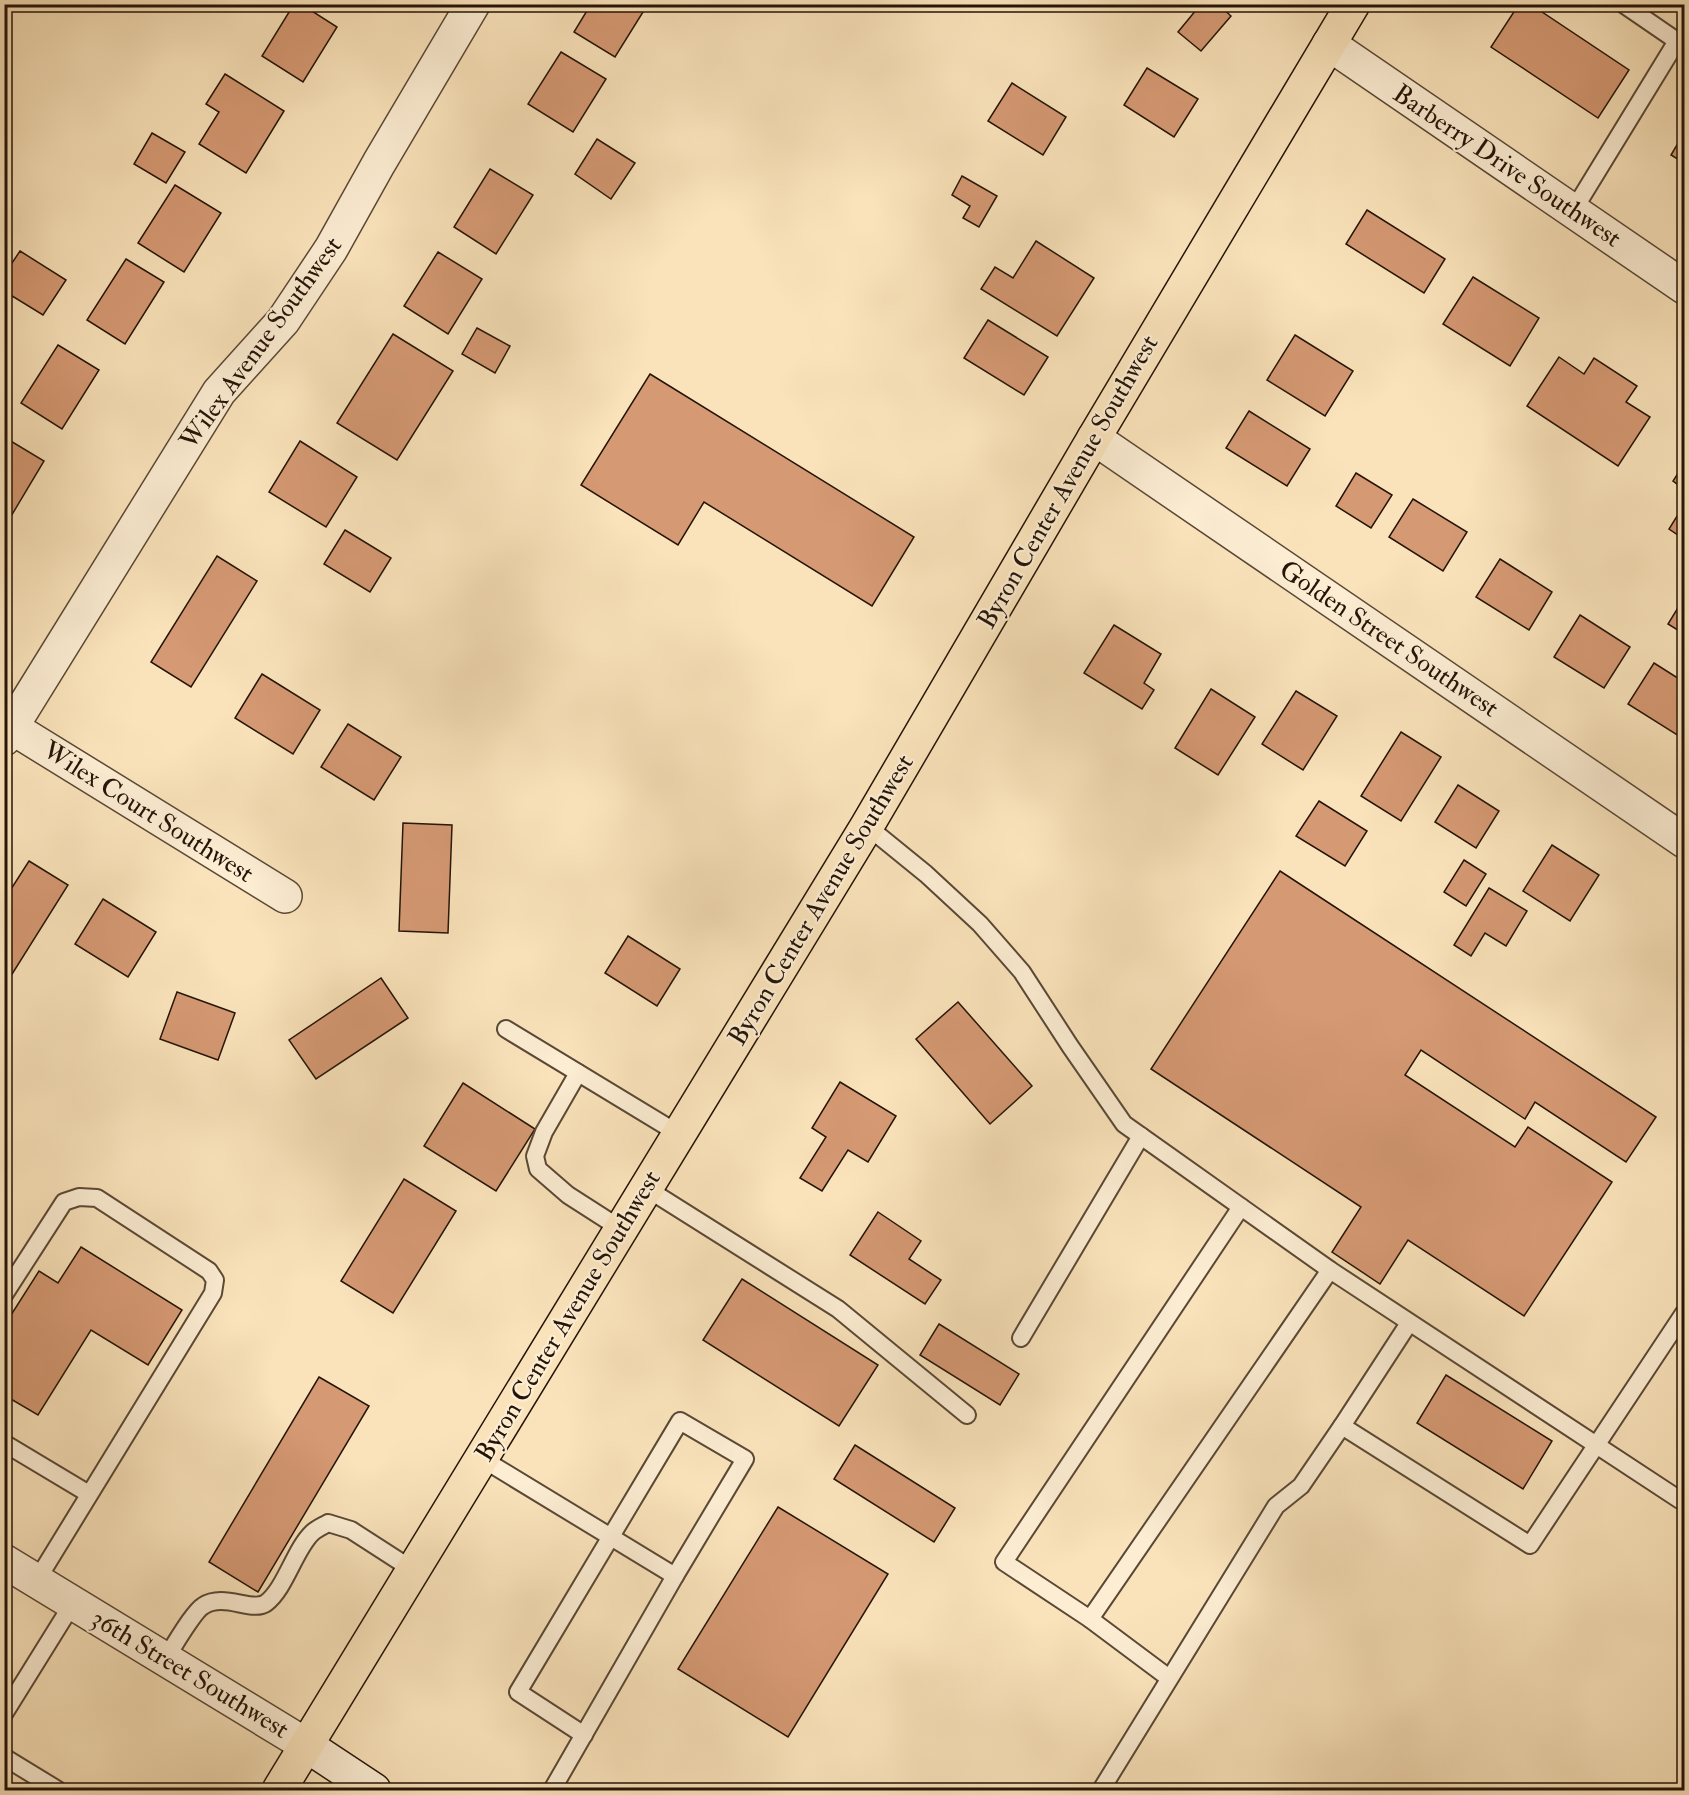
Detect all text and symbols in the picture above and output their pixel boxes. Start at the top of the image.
street label: Barberry Drive Southwest [1387,78,1627,254]
street label: Wilex Avenue Southwest [173,231,349,456]
street label: Byron Center Avenue Southwest [971,329,1165,635]
street label: Golden Street Southwest [1273,554,1505,724]
street label: Wilex Court Southwest [36,734,259,890]
street label: Byron Center Avenue Southwest [721,749,921,1051]
street label: Byron Center Avenue Southwest [468,1165,668,1467]
street label: 36th Street Southwest [85,1602,295,1746]

